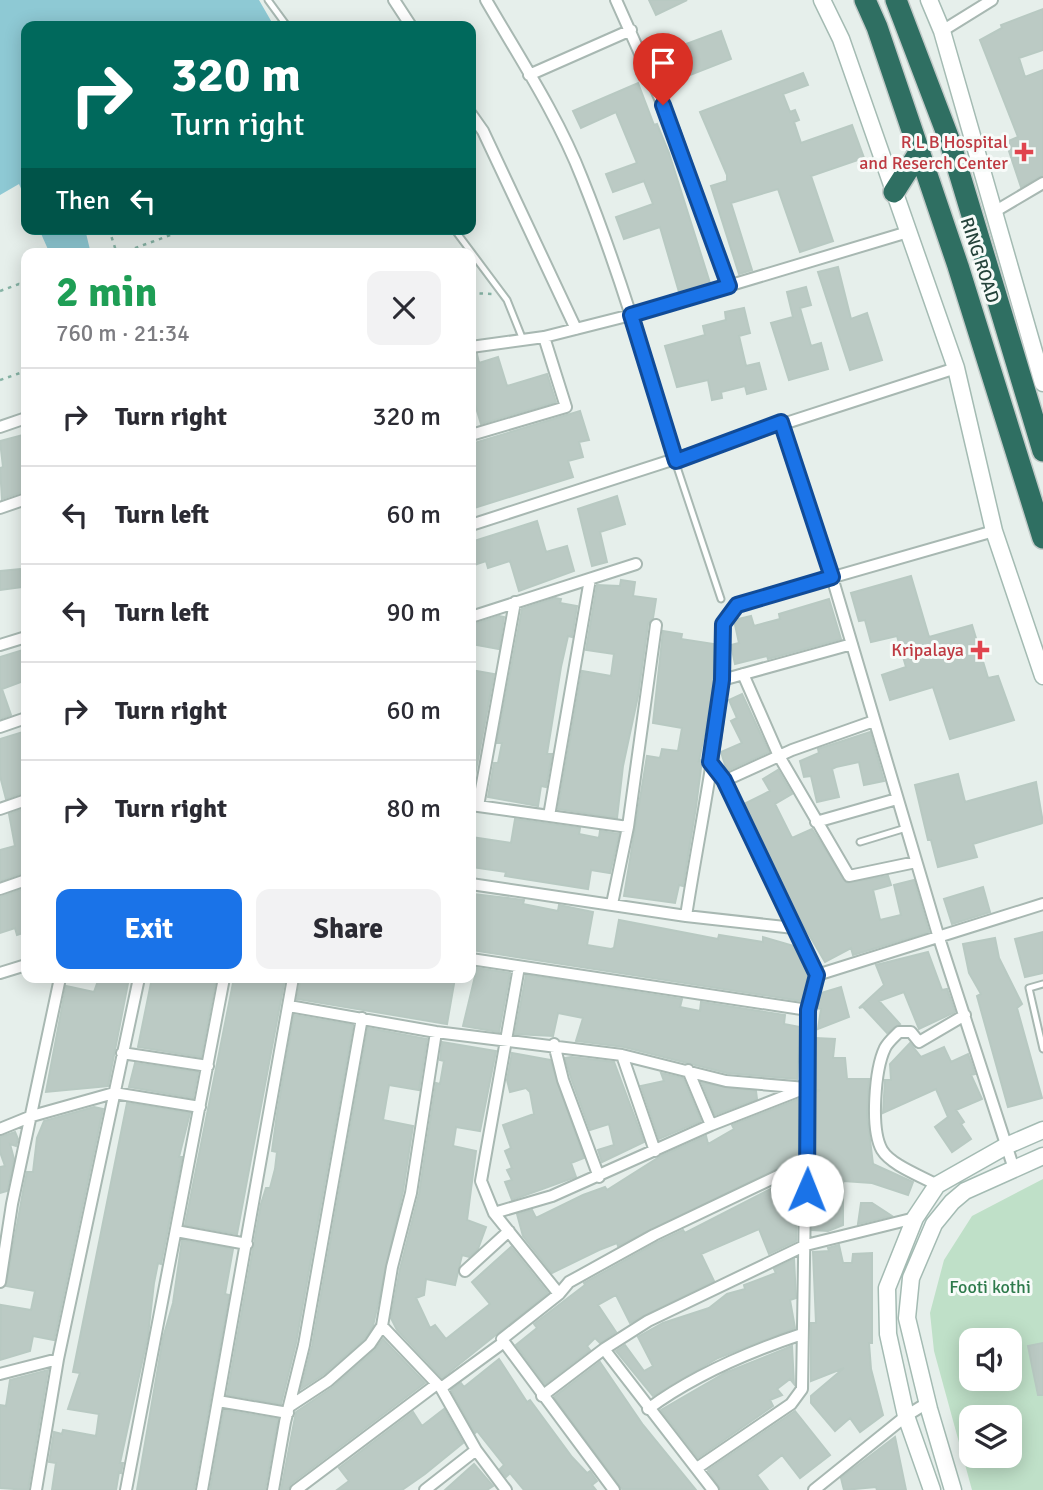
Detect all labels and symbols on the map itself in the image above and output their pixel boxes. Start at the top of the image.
pin [633,33,693,105]
place label: R L B Hospital and Reserch Center [859,131,1008,174]
marker: R L B Hospital and Reserch Center [1014,142,1034,162]
street label: RING ROAD [956,214,1004,306]
place label: Kripalaya [891,639,964,661]
marker: Kripalaya [970,640,990,660]
position arrow [770,1153,844,1227]
park label: Footi kothi [949,1276,1031,1298]

